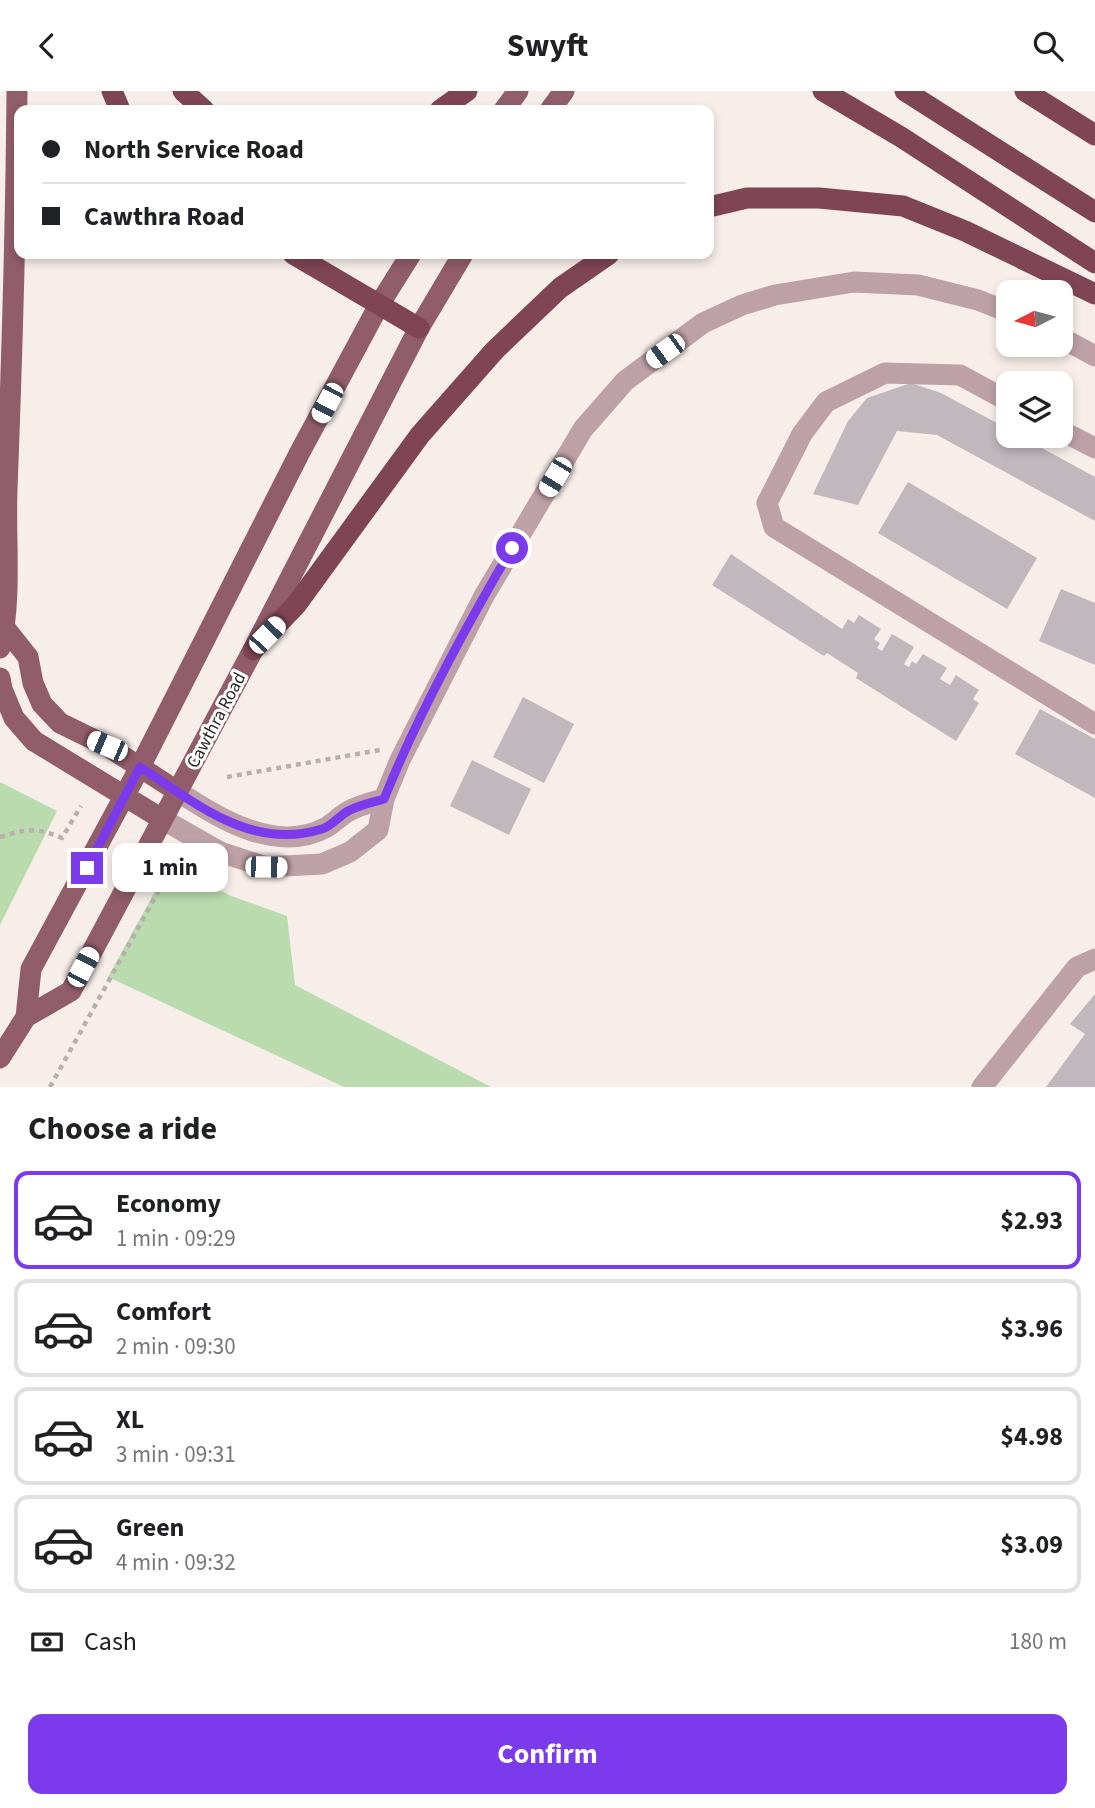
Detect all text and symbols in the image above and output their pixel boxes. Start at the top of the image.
text: Swyft [507,23,588,69]
icon: back [28,27,66,65]
icon: search [1029,27,1067,65]
text: North Service Road [84,131,304,168]
text: Cawthra Road [84,198,245,235]
north arrow [996,280,1073,357]
map controls [996,280,1073,448]
car [642,330,689,372]
button: layers [996,371,1073,448]
car [308,380,347,426]
car [536,454,575,500]
route start [496,532,528,564]
car [245,613,290,657]
street label: Cawthra Road [181,668,252,773]
car [84,728,131,764]
callout: 1 min [112,843,227,893]
text: 1 min [142,851,198,884]
route end [71,852,103,884]
car [245,856,288,878]
car [64,944,103,990]
text: Choose a ride [28,1106,217,1152]
text: Economy [116,1185,221,1222]
icon: car [32,1189,95,1252]
text: $2.93 [1000,1202,1063,1239]
text: 1 min · 09:29 [116,1222,236,1255]
text: Comfort [116,1293,211,1330]
icon: car [32,1297,95,1360]
text: $3.96 [1000,1310,1063,1347]
text: 2 min · 09:30 [116,1330,236,1363]
text: XL [116,1401,144,1438]
icon: car [32,1405,95,1468]
text: $4.98 [1000,1418,1063,1455]
text: 3 min · 09:31 [116,1438,236,1471]
text: Green [116,1509,184,1546]
icon: car [32,1513,95,1576]
text: $3.09 [1000,1526,1063,1563]
text: 4 min · 09:32 [116,1546,236,1579]
icon: cash [28,1623,66,1661]
text: Cash [84,1623,137,1660]
text: 180 m [1009,1625,1067,1658]
button: Confirm [28,1714,1067,1794]

